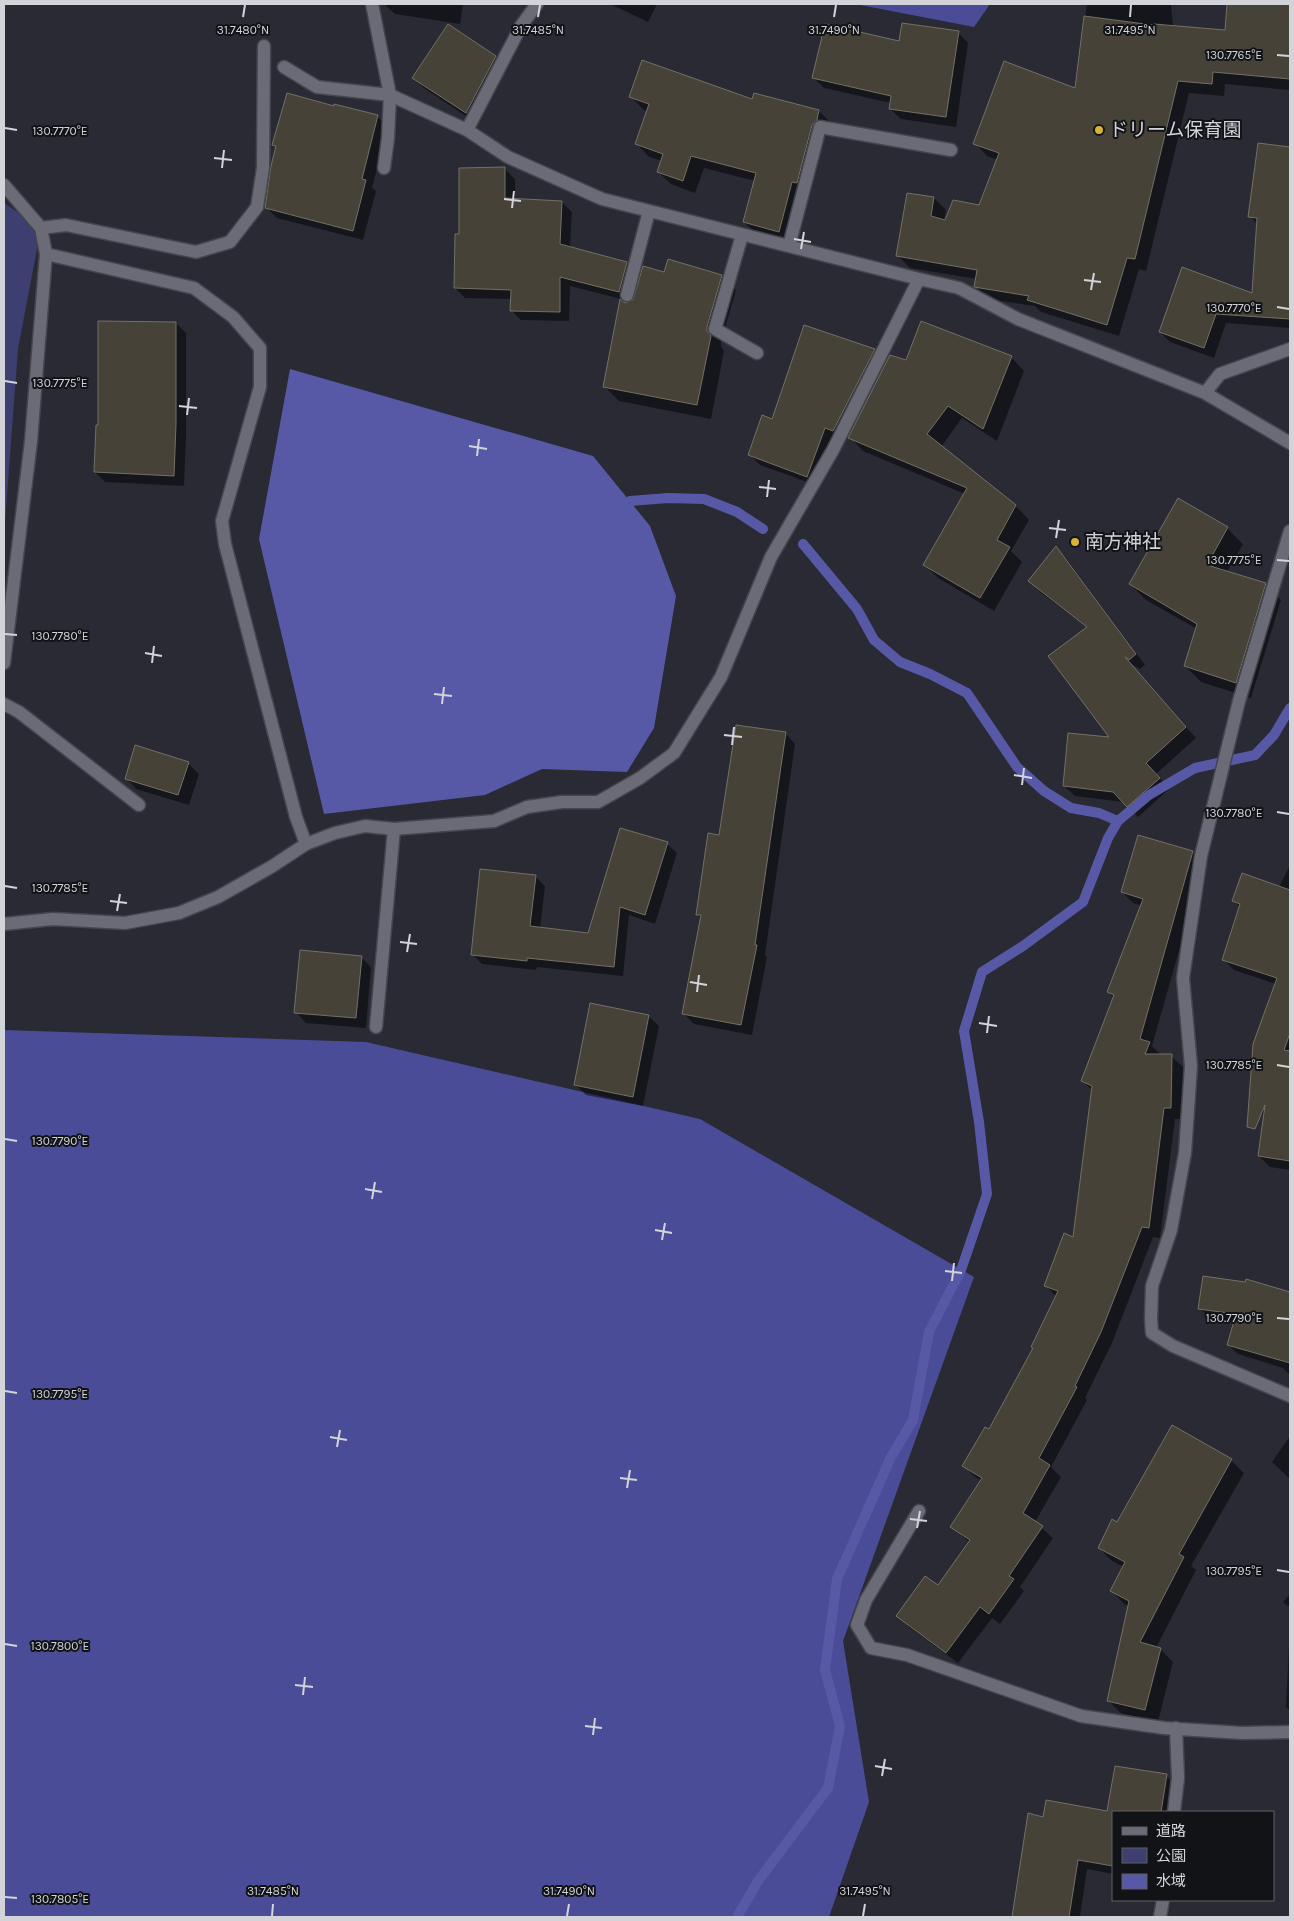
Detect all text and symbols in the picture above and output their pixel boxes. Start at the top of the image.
text: 31.7480°N [217,23,269,37]
text: 31.7485°N [512,23,564,37]
text: 31.7490°N [808,23,860,37]
text: 31.7495°N [1104,23,1156,37]
text: 130.7765°E [1206,48,1262,62]
place label: ドリーム保育園 [1109,119,1241,141]
text: 130.7770°E [32,124,88,138]
marker: ドリーム保育園 [1093,124,1105,136]
text: 130.7770°E [1206,301,1262,315]
text: 130.7775°E [33,376,87,390]
place label: 南方神社 [1085,531,1161,553]
marker: 南方神社 [1069,536,1081,548]
text: 130.7775°E [1207,553,1261,567]
text: 130.7780°E [32,629,88,643]
text: 130.7780°E [1206,806,1262,820]
text: 130.7785°E [32,881,88,895]
text: 130.7785°E [1206,1058,1262,1072]
text: 130.7790°E [32,1134,88,1148]
text: 130.7790°E [1206,1311,1262,1325]
text: 130.7795°E [32,1387,88,1401]
text: 130.7795°E [1206,1564,1262,1578]
text: 130.7800°E [31,1639,89,1653]
legend [1112,1811,1274,1901]
text: 道路 [1156,1822,1186,1840]
text: 公園 [1156,1847,1186,1865]
text: 水域 [1156,1872,1186,1890]
text: 31.7485°N [247,1884,299,1898]
text: 31.7490°N [543,1884,595,1898]
text: 31.7495°N [839,1884,891,1898]
text: 130.7805°E [31,1892,89,1906]

